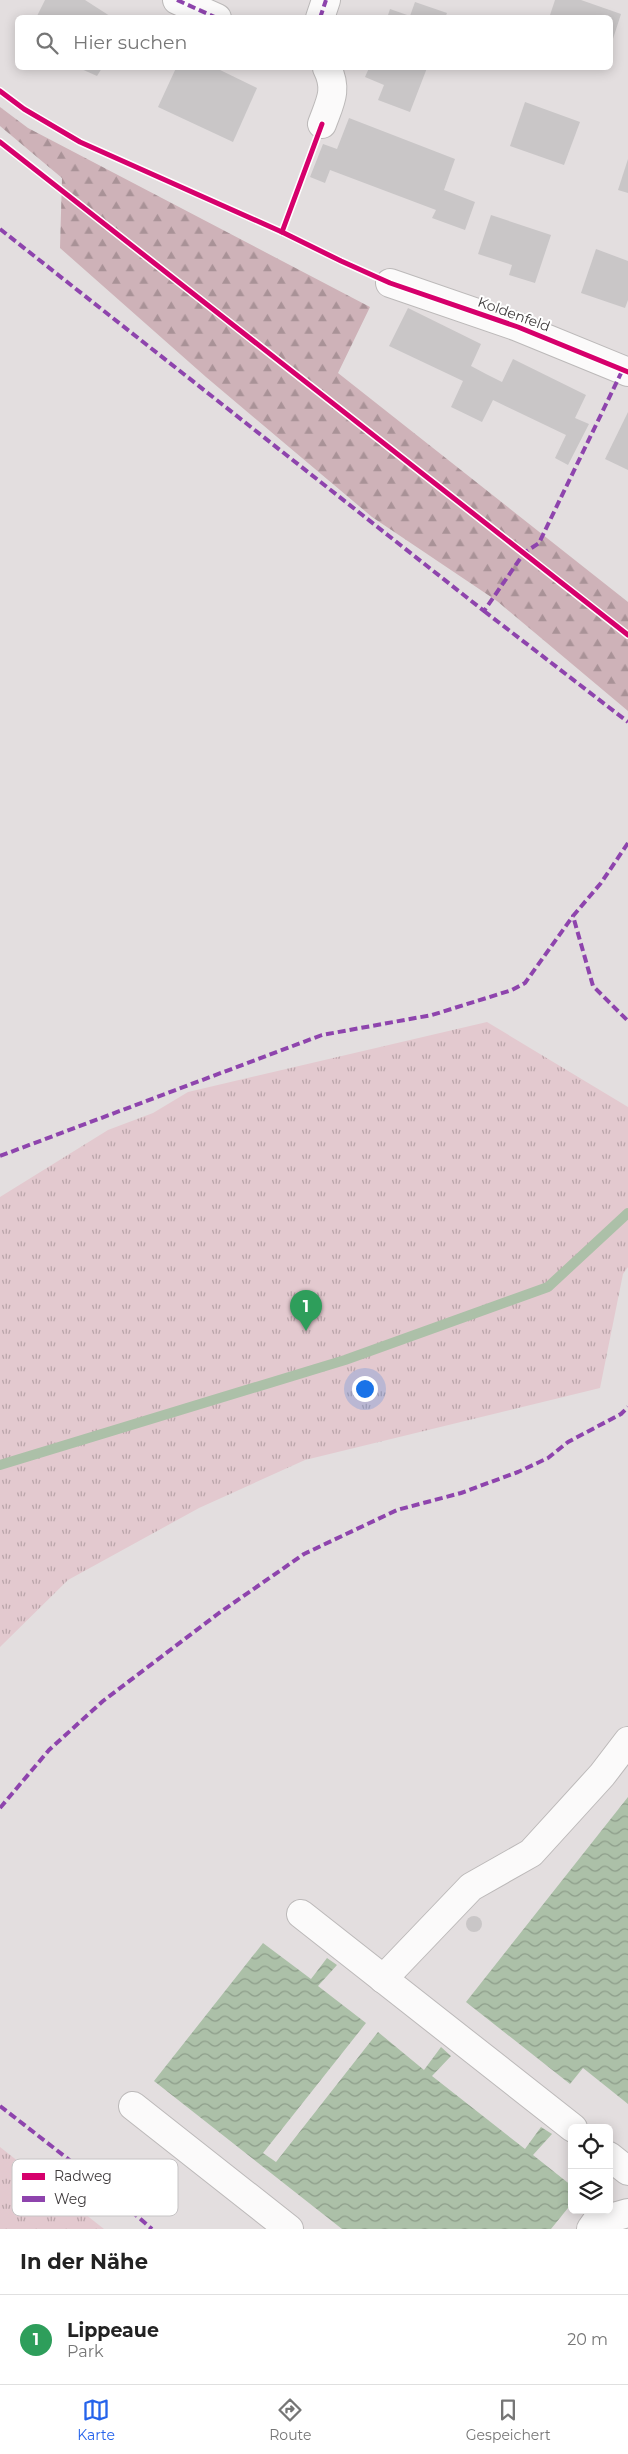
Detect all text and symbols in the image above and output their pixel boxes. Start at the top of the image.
search box [15,15,613,70]
icon: search [33,29,61,57]
text: Hier suchen [73,31,187,54]
street label: Koldenfeld [475,293,553,335]
pin: 1 [290,1290,322,1331]
your location [352,1376,378,1402]
map controls [568,2124,613,2214]
button: locate [568,2124,613,2169]
legend [12,2159,178,2216]
text: Radweg [54,2167,112,2185]
button: layers [568,2169,613,2214]
text: Weg [54,2190,87,2208]
text: In der Nähe [20,2249,148,2274]
text: Lippeaue [67,2319,159,2342]
text: 1 [33,2330,39,2349]
text: 20 m [567,2330,608,2349]
text: Park [67,2342,104,2361]
tab: Karte [77,2396,115,2444]
tab: Route [269,2396,311,2444]
tab: Gespeichert [466,2396,551,2444]

